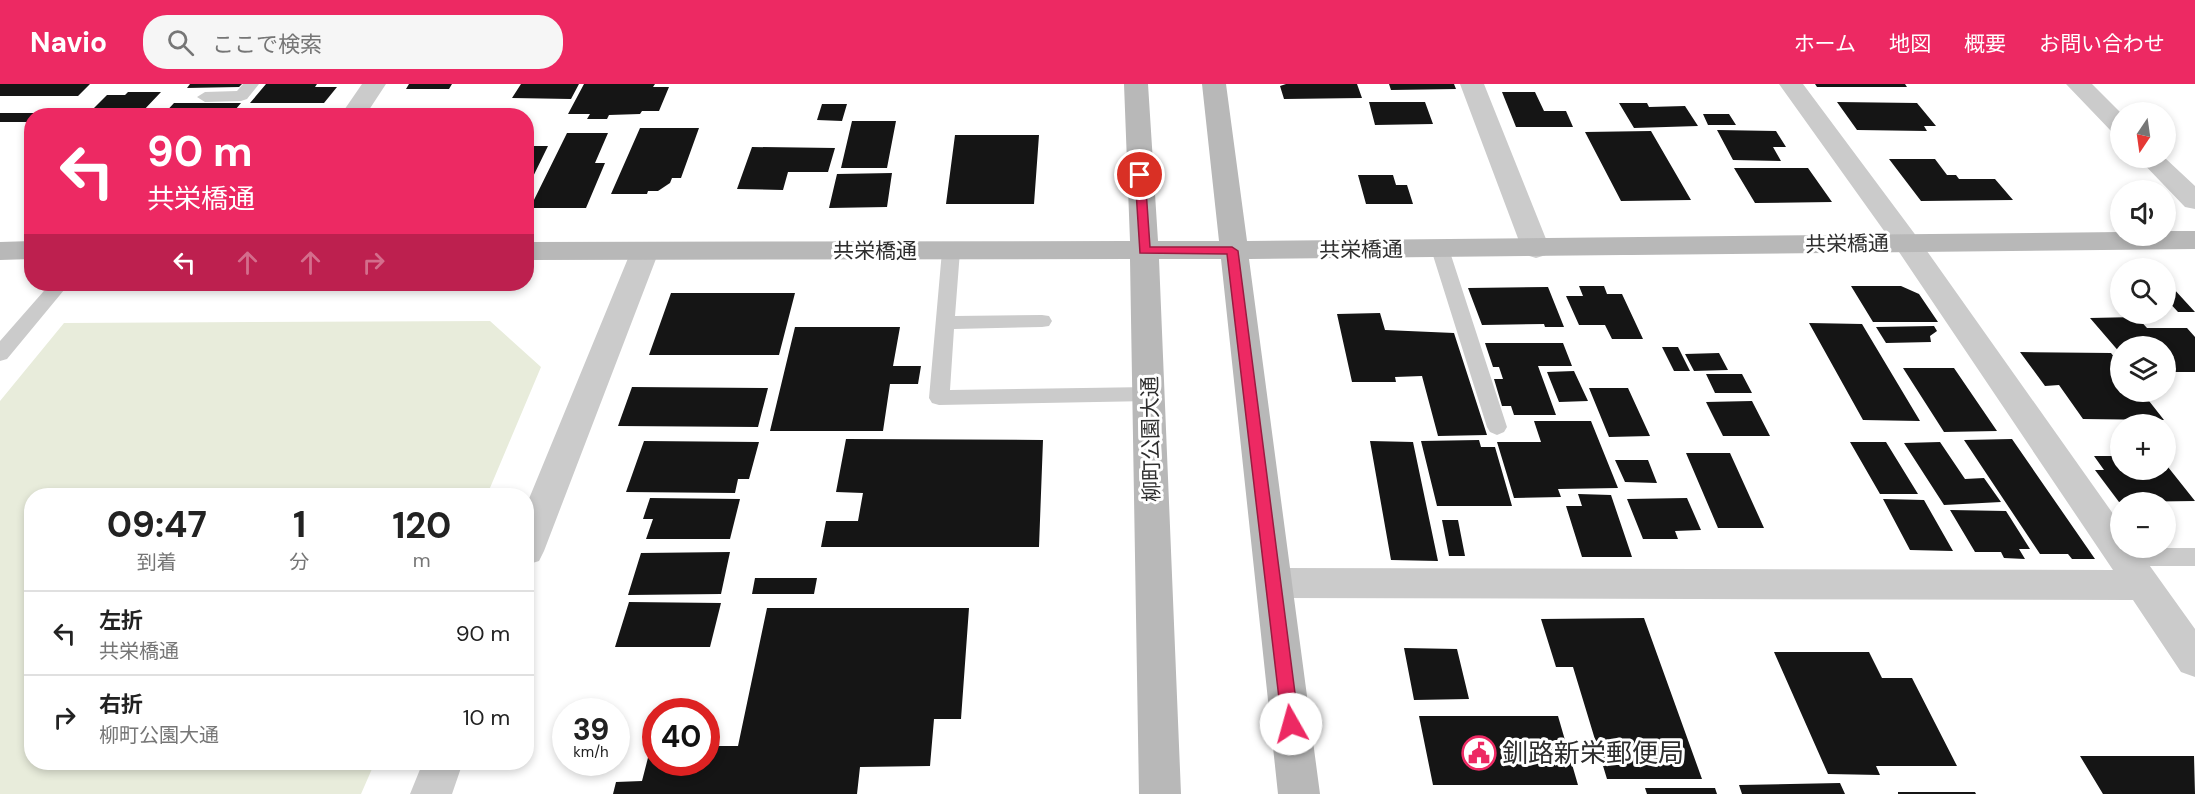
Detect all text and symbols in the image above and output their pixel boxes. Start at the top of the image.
search box [143,15,563,69]
text: Navio [30,24,107,61]
icon: search [164,26,197,59]
text: ここで検索 [212,30,322,59]
text: ホーム [1794,30,1856,58]
text: 地図 [1889,30,1931,58]
text: 概要 [1964,30,2006,58]
text: お問い合わせ [2039,30,2165,58]
north arrow [2110,102,2176,168]
map controls [2110,102,2176,558]
text: 90 m [147,124,253,179]
icon: left [48,132,126,210]
pin [1114,149,1165,200]
icon: arrive [1123,158,1156,191]
button: sound [2110,180,2176,246]
text: 共栄橋通 [147,181,255,216]
street label: 共栄橋通 [1805,229,1889,259]
street label: 共栄橋通 [1319,235,1403,265]
street label: 共栄橋通 [833,237,917,265]
icon: left [168,246,201,279]
icon: ahead [231,246,264,279]
icon: ahead [294,246,327,279]
icon: right [357,246,390,279]
button: search [2110,258,2176,324]
button: layers [2110,336,2176,402]
street label: 柳町公園大通 [1136,376,1166,502]
button: + [2110,414,2176,480]
button: − [2110,492,2176,558]
text: 09:47 [107,501,207,548]
text: 1 [293,501,306,548]
text: 120 [392,502,451,549]
text: m [413,547,431,573]
text: 到着 [137,549,177,575]
text: 分 [290,549,310,575]
text: 左折 [99,606,143,635]
icon: left [48,617,81,650]
text: 90 m [456,619,510,648]
text: 共栄橋通 [99,638,179,664]
text: 右折 [99,690,143,719]
position arrow [1259,692,1323,756]
speed limit sign: 40 [642,698,720,776]
icon: right [48,701,81,734]
text: 10 m [463,703,510,732]
text: 39 [573,710,609,749]
text: 柳町公園大通 [99,722,219,748]
public building icon: 釧路新栄郵便局 [1461,735,1497,771]
place label: 釧路新栄郵便局 [1502,736,1684,770]
text: km/h [573,742,609,762]

